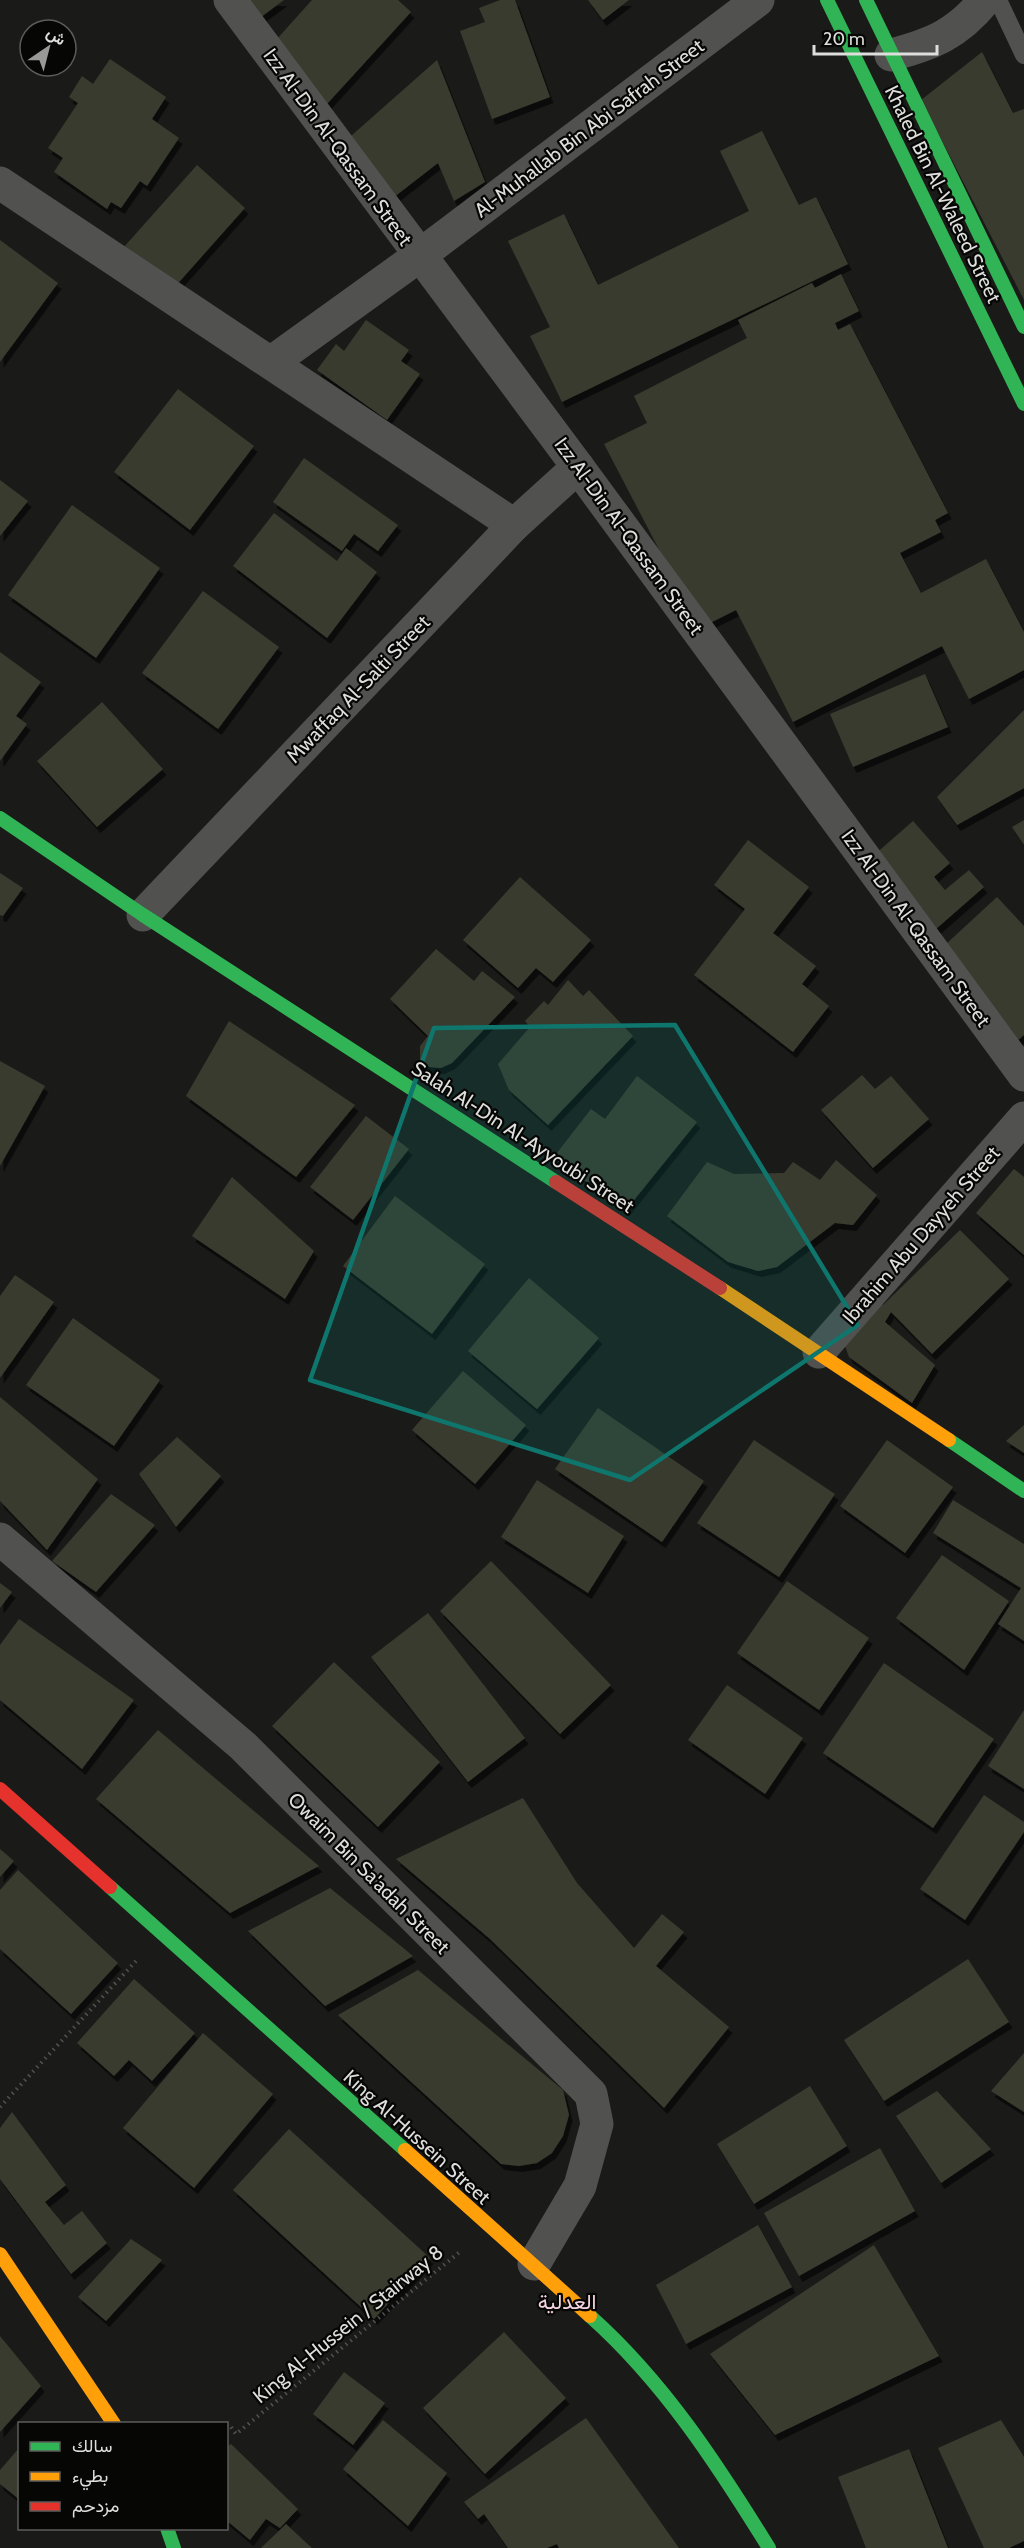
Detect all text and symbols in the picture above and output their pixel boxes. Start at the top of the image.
north arrow [18,18,78,78]
scale bar [814,18,937,56]
text: ش [43,23,70,49]
text: 20 m [823,28,865,50]
street label: Al-Muhallab Bin Abi Safrah Street [470,34,709,222]
street label: Izz Al-Din Al-Qassam Street [258,44,418,250]
street label: Khaled Bin Al-Waleed Street [880,81,1006,307]
street label: Izz Al-Din Al-Qassam Street [549,433,709,639]
street label: Mwaffaq Al-Salti Street [281,610,435,768]
street label: Izz Al-Din Al-Qassam Street [836,825,996,1031]
street label: Salah Al-Din Al-Ayyoubi Street [407,1056,639,1218]
street label: Ibrahim Abu Dayyeh Street [837,1141,1005,1329]
street label: Owaim Bin Sa'adah Street [283,1787,455,1959]
street label: King Al-Hussein Street [339,2065,496,2210]
street label: King Al-Hussein / Stairway 8 [248,2240,448,2408]
district label: العدلية [538,2289,596,2314]
legend [18,2422,228,2530]
text: سالك [72,2435,112,2457]
text: بطيء [72,2465,108,2491]
text: مزدحم [72,2495,119,2518]

